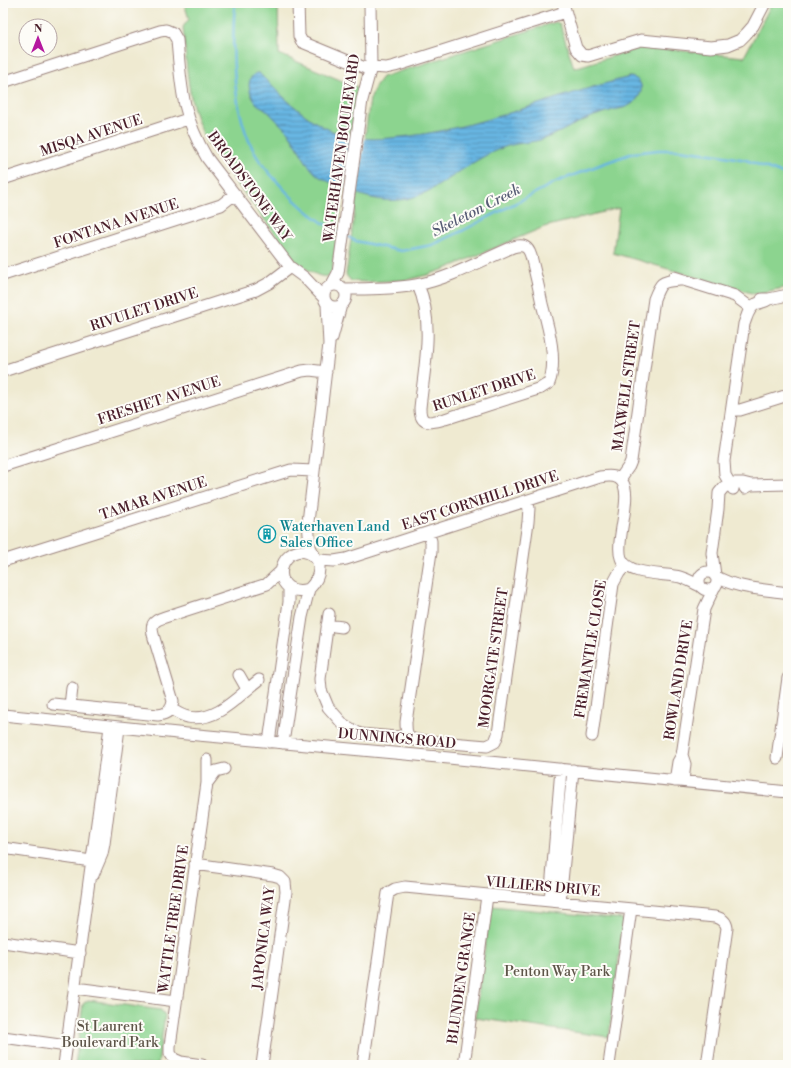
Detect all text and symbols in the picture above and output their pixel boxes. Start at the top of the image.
north arrow [18,18,58,58]
text: N [34,22,43,36]
street label: WATERHAVEN BOULEVARD [320,53,364,244]
street label: MISQA AVENUE [38,111,145,161]
street label: BROADSTONE WAY [203,127,296,246]
water label: Skeleton Creek [428,180,524,241]
street label: FONTANA AVENUE [52,195,181,253]
street label: RIVULET DRIVE [88,284,201,336]
street label: MAXWELL STREET [609,320,645,453]
street label: RUNLET DRIVE [431,366,538,416]
street label: FRESHET AVENUE [96,373,223,429]
street label: EAST CORNHILL DRIVE [400,467,561,535]
street label: TAMAR AVENUE [97,473,209,525]
place label: Waterhaven Land Sales Office [279,518,390,552]
building icon: Waterhaven Land Sales Office [257,524,277,544]
street label: FREMANTLE CLOSE [571,579,611,720]
street label: MOORGATE STREET [475,587,513,730]
street label: ROWLAND DRIVE [661,619,697,742]
street label: DUNNINGS ROAD [337,725,457,753]
street label: WATTLE TREE DRIVE [155,844,193,995]
street label: VILLIERS DRIVE [484,873,601,901]
street label: JAPONICA WAY [249,885,279,992]
street label: BLUNDEN GRANGE [444,911,480,1046]
park label: Penton Way Park [504,963,610,981]
park label: St Laurent Boulevard Park [61,1018,159,1052]

